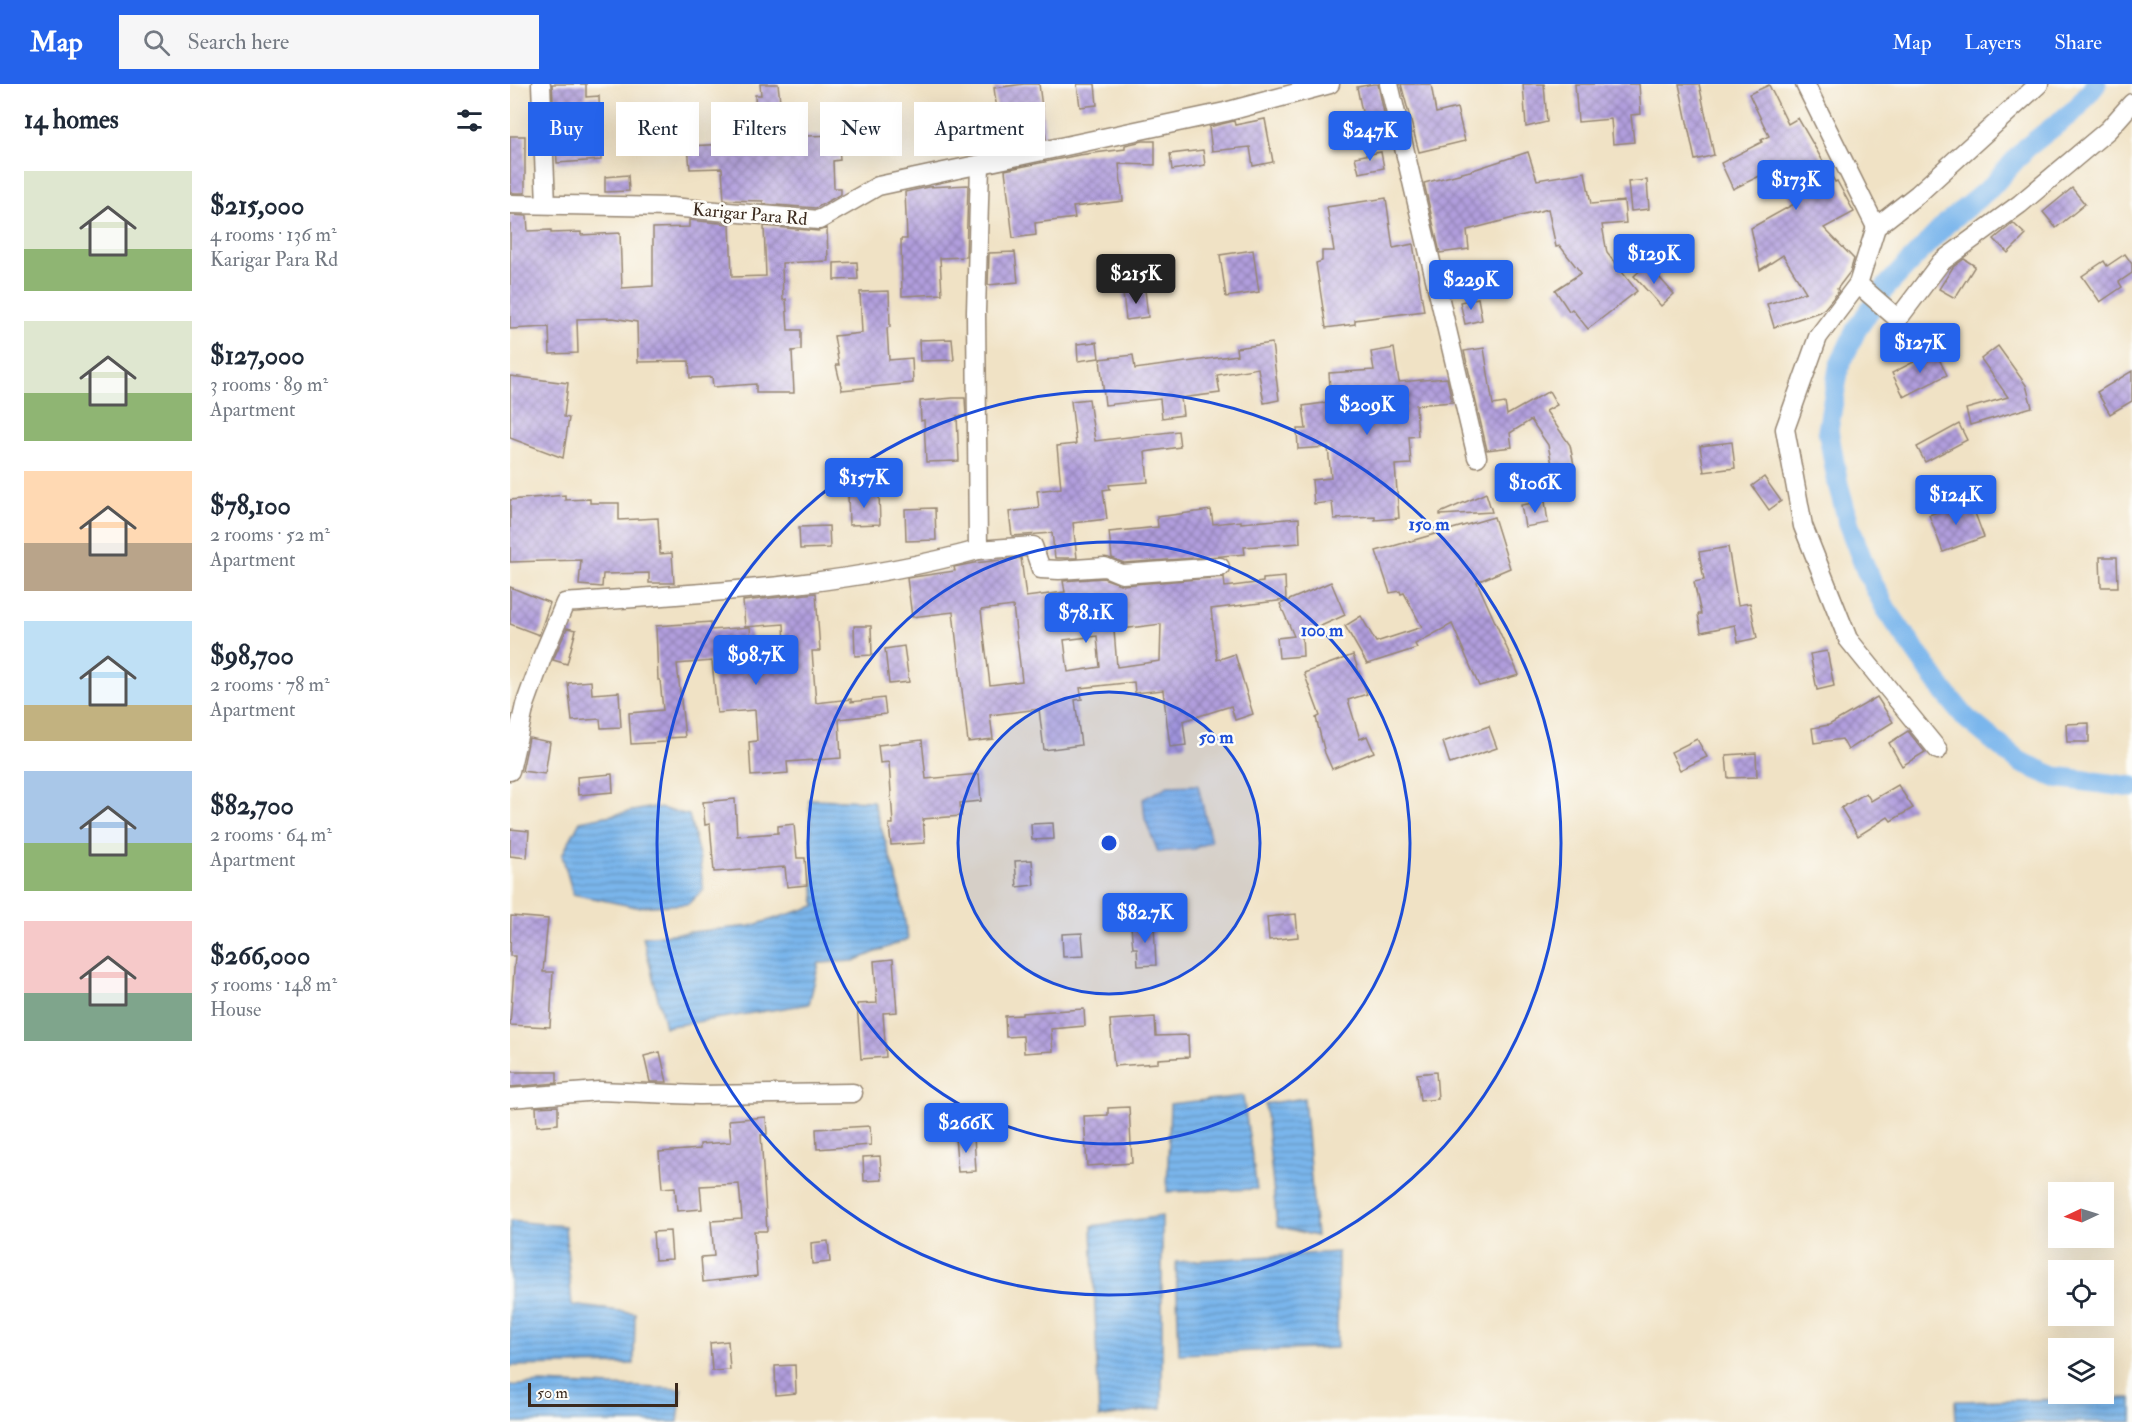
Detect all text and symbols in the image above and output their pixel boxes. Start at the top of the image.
search box [119,15,539,69]
text: Map [30,25,83,60]
icon: search [140,26,173,59]
text: Search here [188,28,289,56]
text: Map [1892,29,1932,56]
text: Layers [1965,29,2021,56]
text: Share [2054,29,2102,56]
chip: Buy [528,102,604,156]
chip: Rent [616,102,699,156]
chip: Filters [711,102,808,156]
chip: New [820,102,902,156]
chip: Apartment [914,102,1045,156]
text: 14 homes [24,104,119,136]
icon: filters [453,104,486,137]
pin: $247K [1328,111,1412,162]
text: $247K [1343,118,1397,143]
pin: $173K [1754,160,1838,211]
text: $173K [1771,167,1821,192]
text: $215,000 [210,190,304,222]
icon: home [72,195,144,267]
street label: Karigar Para Rd [692,198,808,231]
text: 4 rooms · 136 m² [210,222,337,247]
pin: $129K [1612,234,1696,285]
text: $129K [1628,241,1680,266]
text: Karigar Para Rd [210,247,338,272]
pin: $215K [1094,254,1178,305]
pin: $229K [1429,260,1513,311]
text: $215K [1110,261,1162,286]
text: $229K [1443,267,1499,292]
pin: $127K [1878,323,1962,374]
text: $127K [1894,330,1946,355]
text: $127,000 [210,340,305,372]
icon: home [72,345,144,417]
text: 3 rooms · 89 m² [210,372,328,397]
pin: $209K [1325,385,1409,436]
text: $209K [1339,392,1395,417]
text: Apartment [210,397,295,422]
pin: $157K [822,458,906,509]
pin: $106K [1493,463,1577,514]
text: $157K [839,465,889,490]
text: $106K [1509,470,1561,495]
pin: $124K [1914,475,1998,526]
text: $124K [1929,482,1983,507]
text: $78,100 [210,490,291,522]
icon: home [72,495,144,567]
text: 150 m [1408,513,1451,536]
text: 2 rooms · 52 m² [210,522,330,547]
text: Apartment [210,547,295,572]
pin: $78.1K [1037,593,1135,644]
text: $78.1K [1059,600,1113,625]
text: 100 m [1301,619,1344,642]
pin: $98.7K [707,635,805,686]
text: $98,700 [210,640,294,672]
text: $98.7K [727,642,785,667]
icon: home [72,645,144,717]
text: 2 rooms · 78 m² [210,672,330,697]
text: Apartment [210,697,295,722]
text: 50 m [1199,726,1234,749]
text: $82,700 [210,790,294,822]
icon: home [72,795,144,867]
text: 2 rooms · 64 m² [210,822,332,847]
centre of rings [1099,833,1119,853]
text: Apartment [210,847,295,872]
pin: $82.7K [1096,893,1194,944]
text: $82.7K [1116,900,1174,925]
text: $266,000 [210,940,310,972]
icon: home [72,945,144,1017]
text: 5 rooms · 148 m² [210,972,337,997]
text: House [210,997,261,1022]
pin: $266K [924,1103,1008,1154]
text: $266K [938,1110,994,1135]
north arrow [2048,1182,2114,1248]
map controls [2048,1182,2114,1404]
button: locate [2048,1260,2114,1326]
button: layers [2048,1338,2114,1404]
scale bar [528,1380,678,1408]
text: 50 m [537,1383,568,1403]

